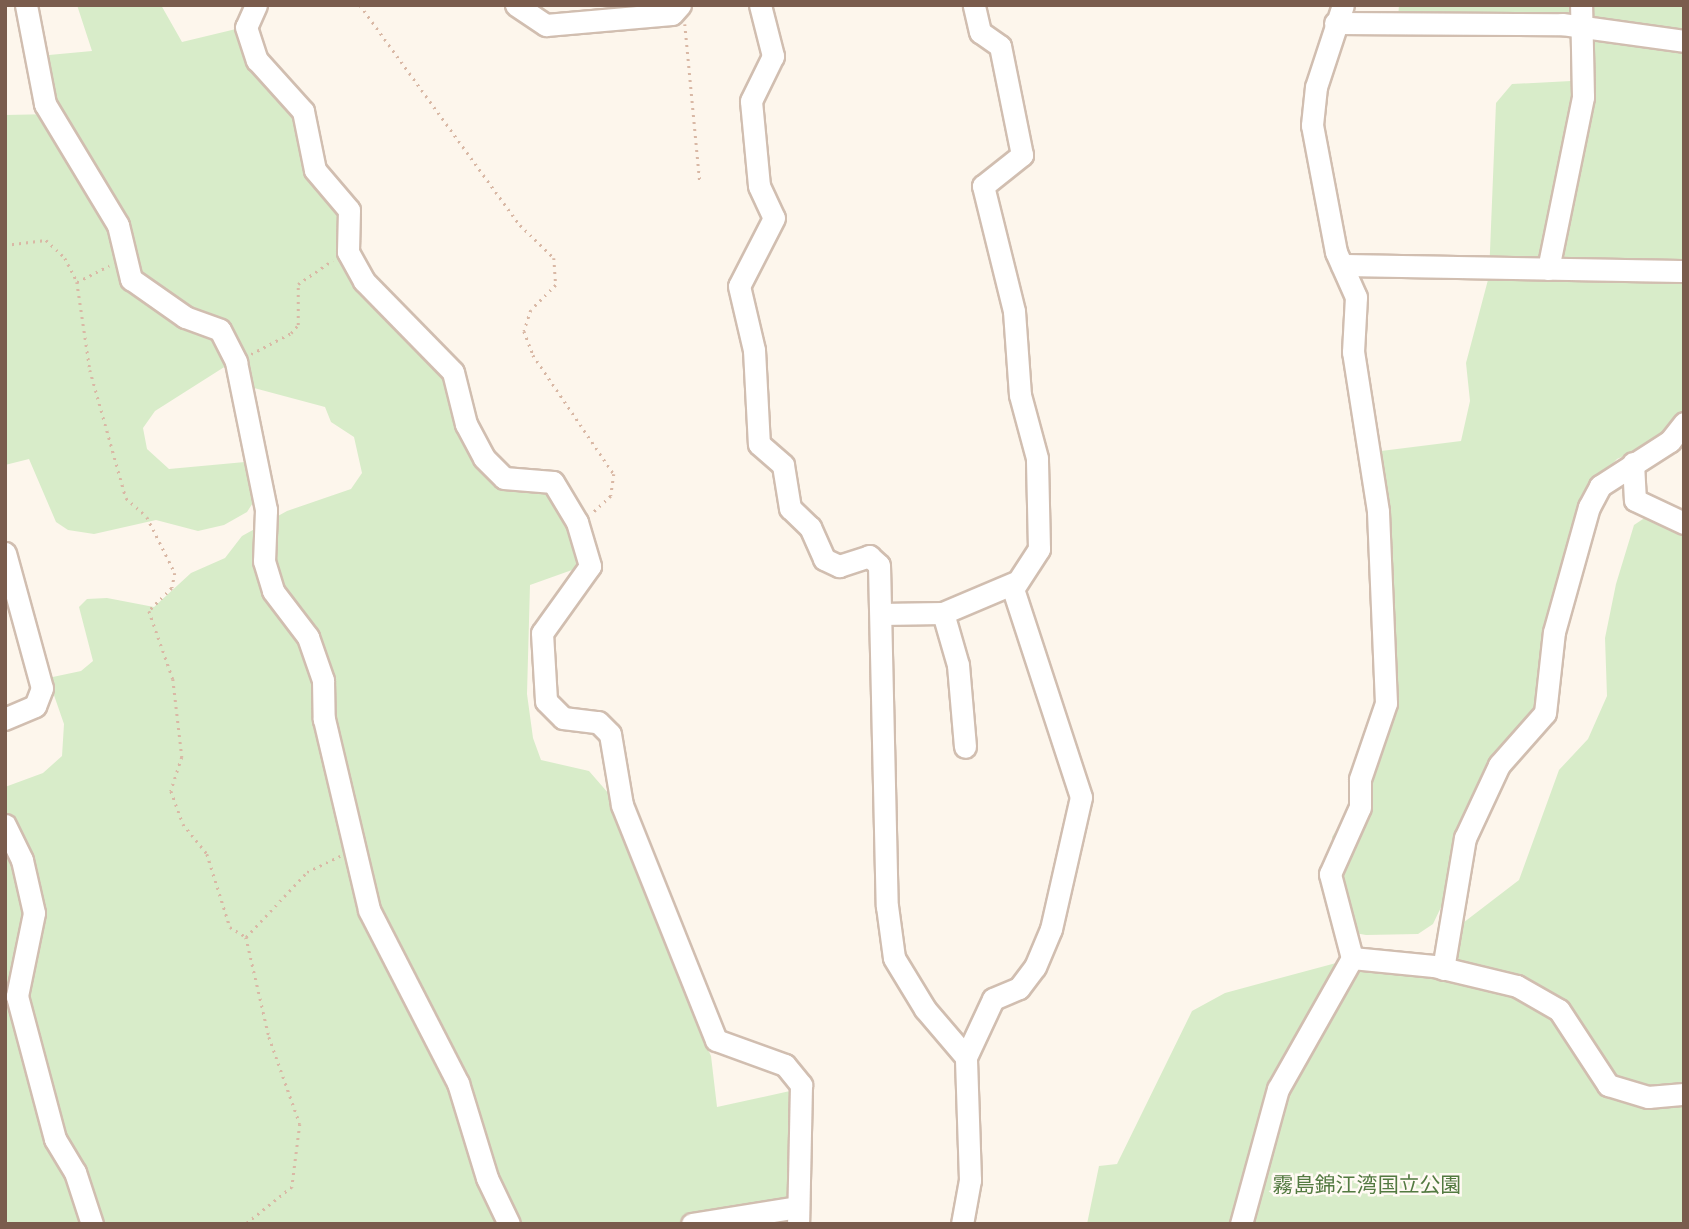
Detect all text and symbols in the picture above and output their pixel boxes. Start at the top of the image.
park label: 霧島錦江湾国立公園 [1273,1171,1461,1197]

